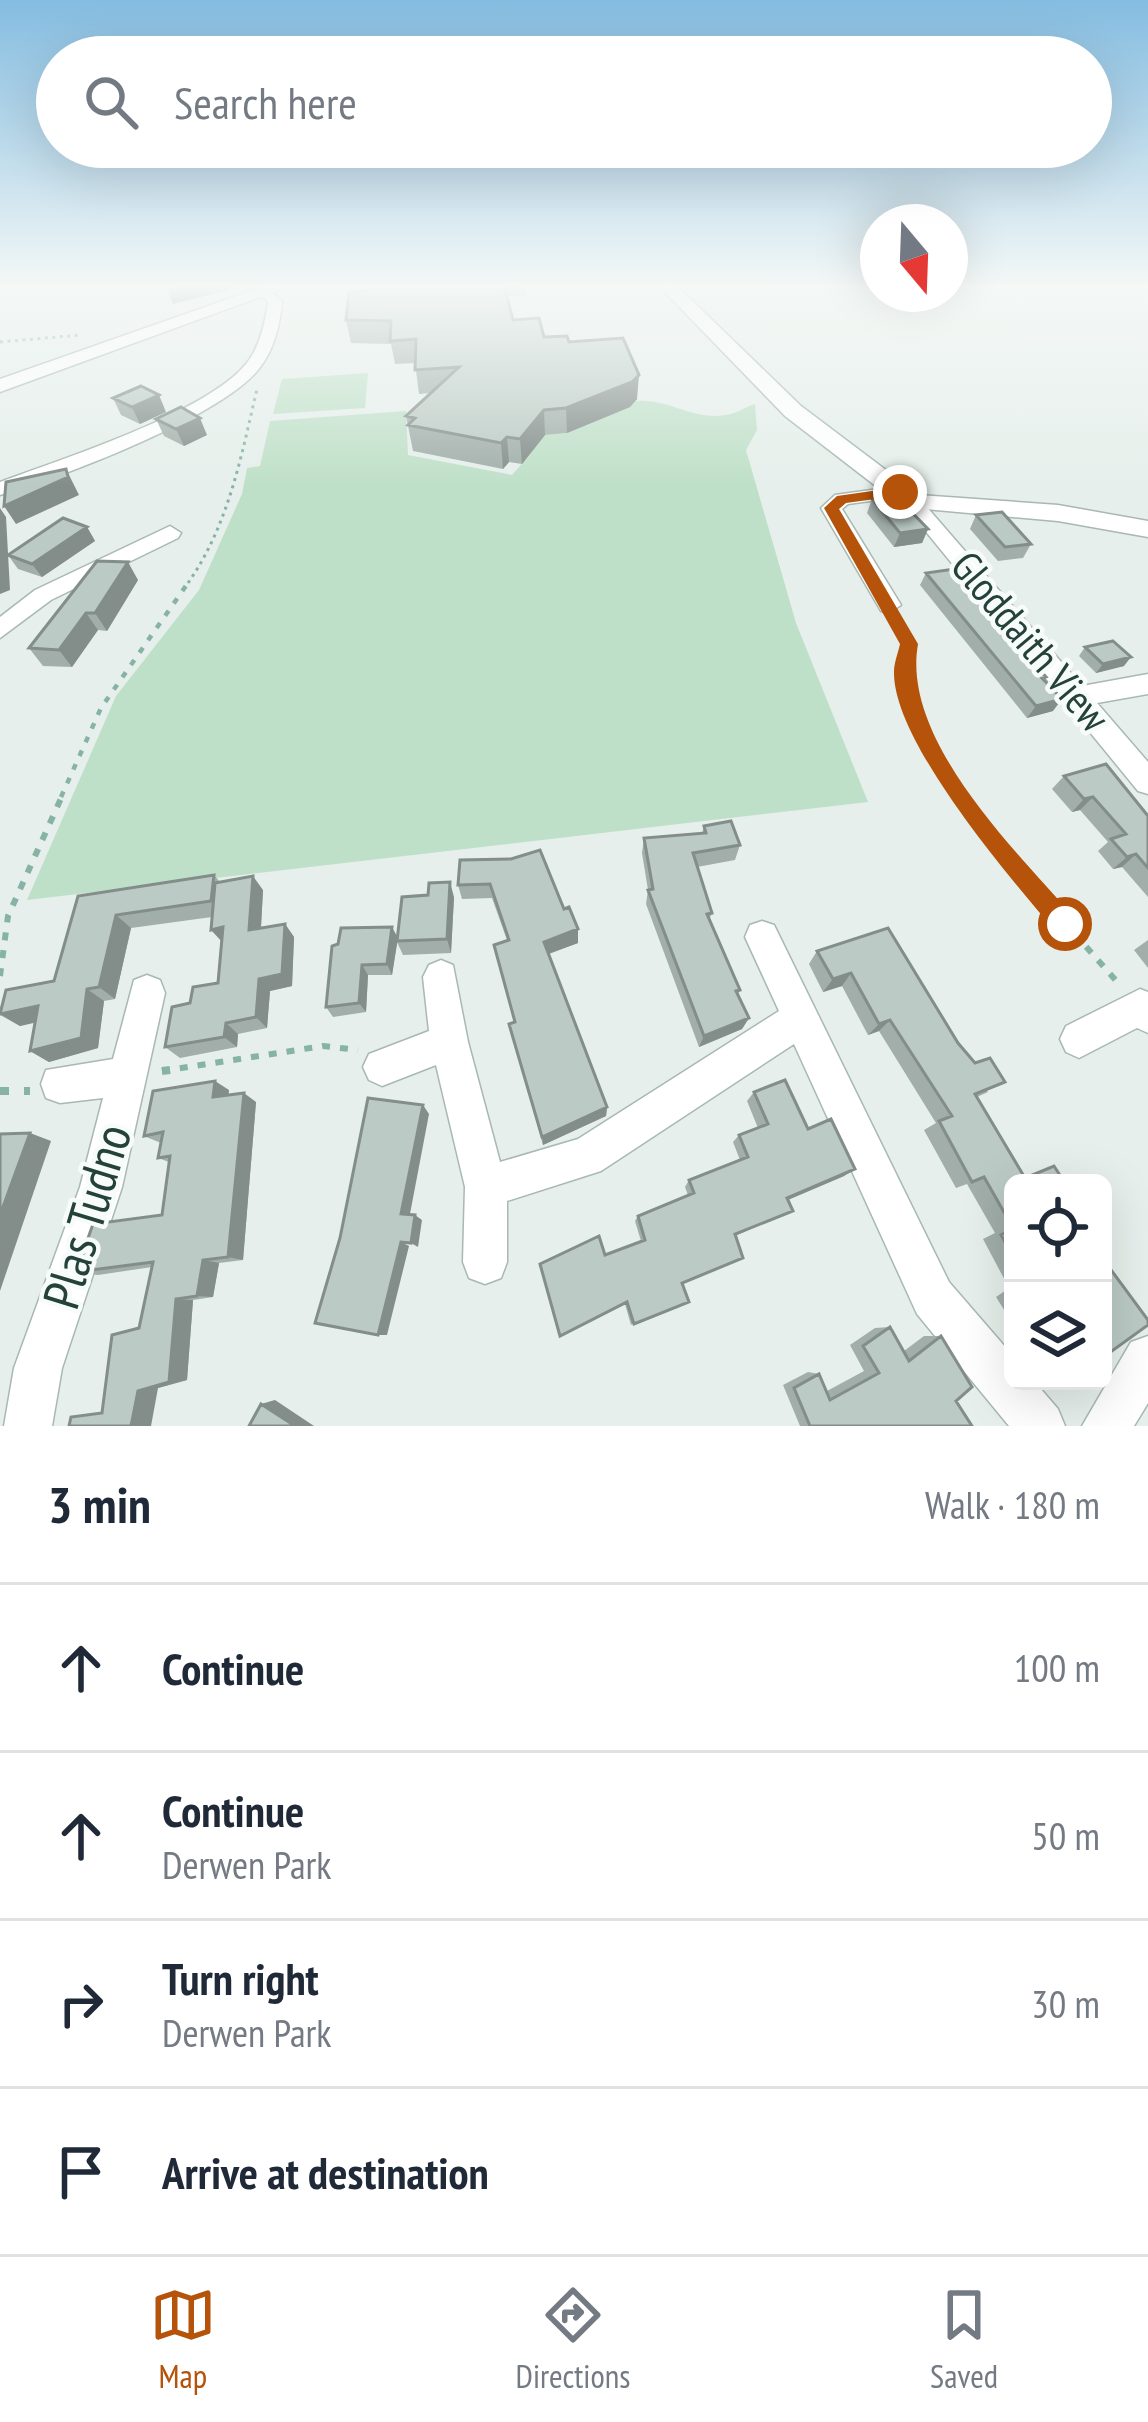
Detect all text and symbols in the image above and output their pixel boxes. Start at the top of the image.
search box [36,36,1112,168]
icon: search [78,69,144,135]
text: Search here [174,73,357,131]
north arrow [860,204,968,312]
route end [873,465,927,519]
street label: Gloddaith View [939,539,1123,743]
route start [1038,897,1092,951]
street label: Plas Tudno [27,1116,145,1316]
map controls [1004,1174,1112,1390]
button: locate [1004,1174,1112,1282]
button: layers [1004,1282,1112,1390]
text: 3 min [48,1471,151,1537]
text: Walk · 180 m [925,1479,1100,1530]
icon: ahead [48,1635,114,1701]
text: Continue [162,1639,304,1697]
text: 100 m [1014,1642,1100,1693]
text: Continue [162,1781,304,1839]
icon: ahead [48,1803,114,1869]
text: 50 m [1031,1810,1100,1861]
text: Derwen Park [162,1839,331,1890]
text: Turn right [162,1949,319,2007]
icon: right [48,1971,114,2037]
text: 30 m [1031,1978,1100,2029]
text: Derwen Park [162,2007,331,2058]
icon: arrive [48,2139,114,2205]
text: Arrive at destination [162,2143,489,2201]
tab: Map [150,2282,216,2397]
tab: Directions [516,2282,630,2397]
tab: Saved [930,2282,998,2397]

